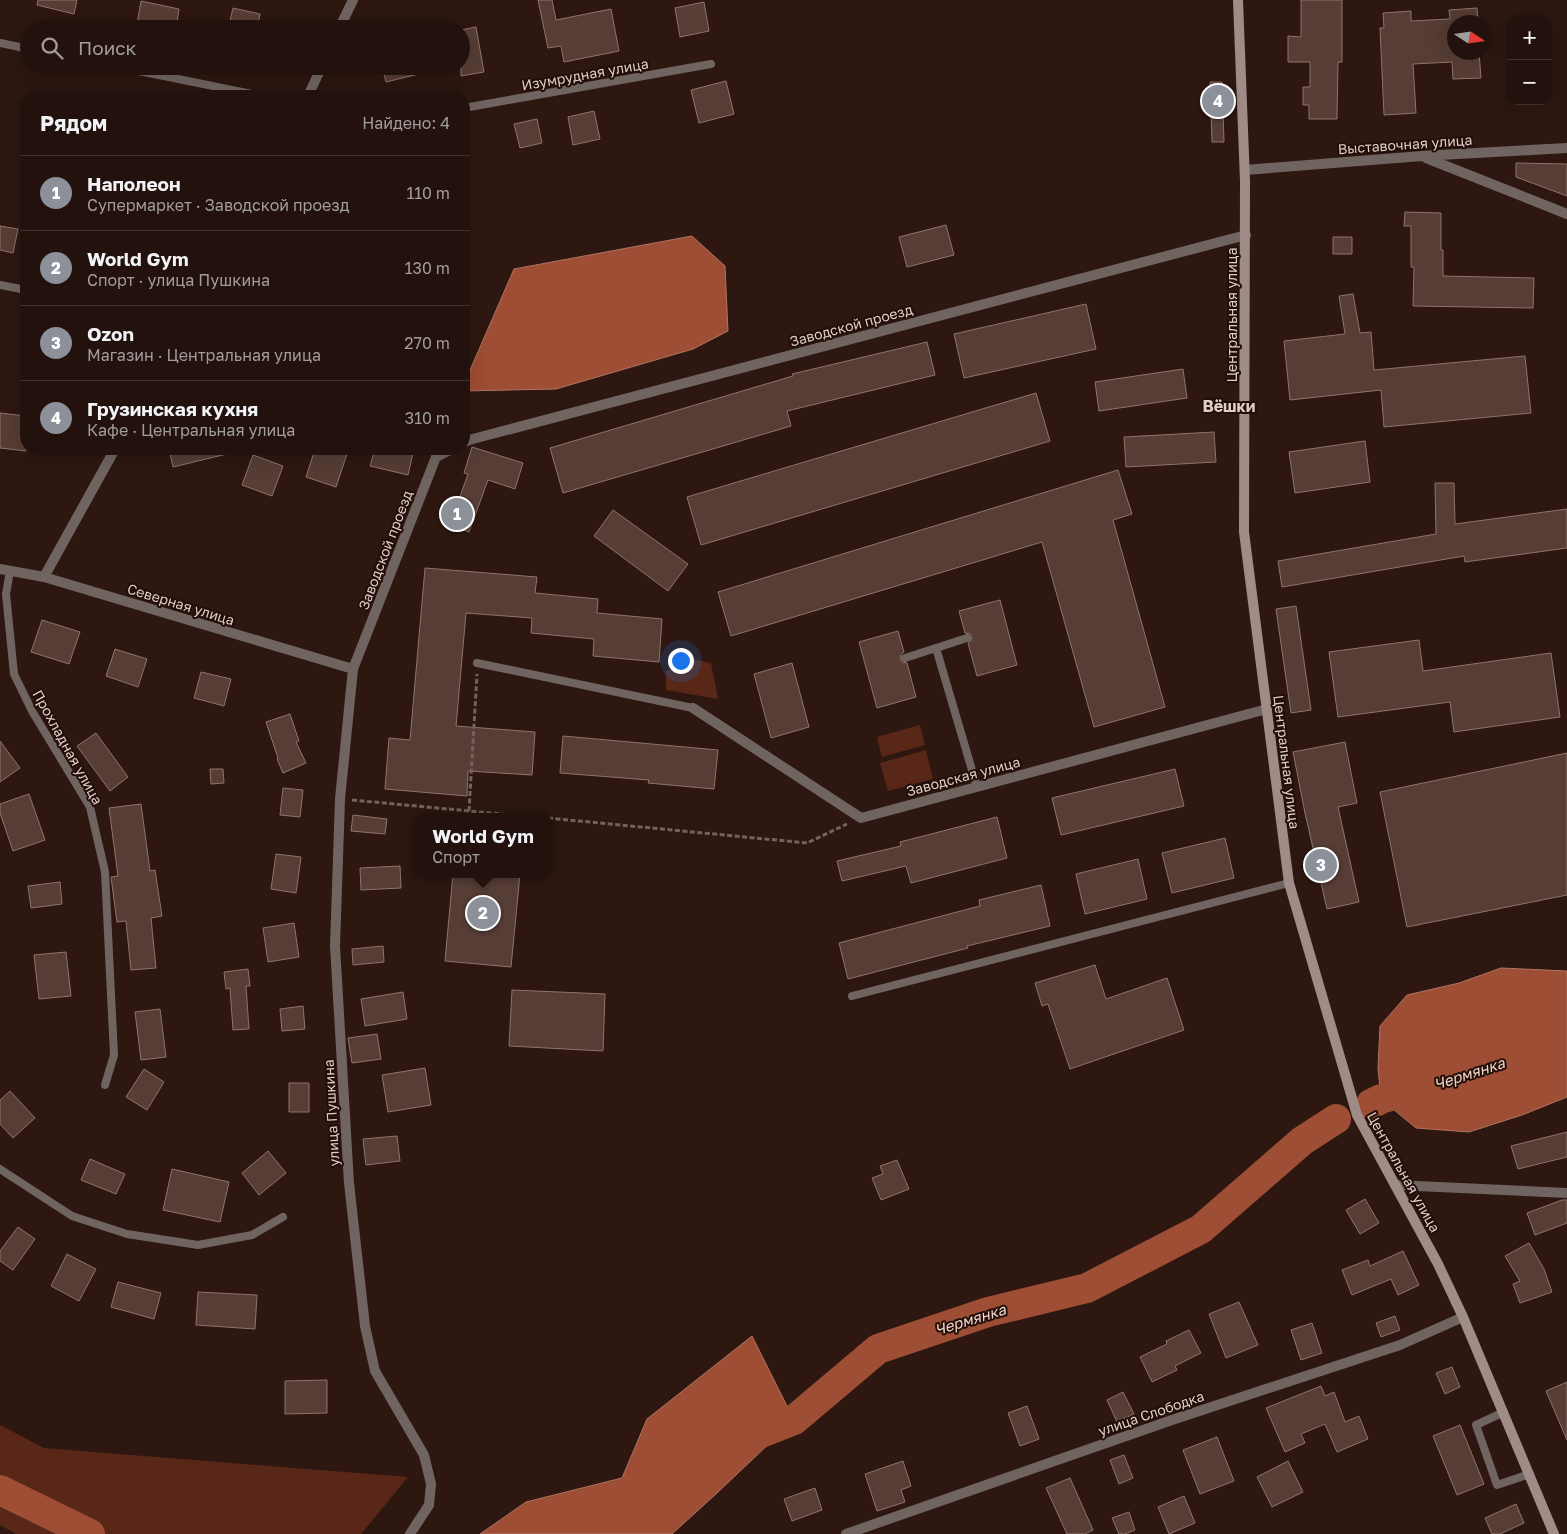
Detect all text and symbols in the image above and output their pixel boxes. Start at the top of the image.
north arrow [1447,15,1492,60]
map controls [1507,15,1552,105]
button: + [1507,15,1552,60]
search box [20,20,470,75]
icon: search [38,34,66,62]
text: Поиск [78,36,137,59]
street label: Изумрудная улица [520,54,650,94]
button: − [1507,60,1552,105]
pin: 4 [1202,82,1234,120]
text: Рядом [40,110,107,136]
text: Найдено: 4 [362,113,450,133]
street label: Выставочная улица [1337,131,1473,157]
text: Наполеон [87,172,181,195]
text: 1 [52,183,60,203]
text: 110 m [406,183,450,203]
text: Супермаркет · Заводской проезд [87,195,349,215]
text: World Gym [87,247,189,270]
street label: Центральная улица [1223,247,1240,383]
text: 2 [51,258,61,278]
text: 130 m [405,258,450,278]
text: Спорт · улица Пушкина [87,270,270,290]
street label: Заводской проезд [788,300,915,350]
text: Ozon [87,322,134,345]
text: 3 [51,333,61,353]
text: 270 m [404,333,450,353]
text: Магазин · Центральная улица [87,345,321,365]
district label: Вёшки [1202,396,1256,416]
text: Грузинская кухня [87,397,258,420]
text: 4 [51,408,61,428]
text: 310 m [405,408,450,428]
text: Кафе · Центральная улица [87,420,295,440]
street label: Заводской проезд [354,487,416,612]
pin: 1 [441,495,473,533]
street label: Северная улица [125,580,237,628]
your location [668,648,694,674]
street label: Прохладная улица [29,687,107,807]
street label: Центральная улица [1270,694,1304,830]
street label: Заводская улица [904,753,1022,799]
popup [414,813,552,878]
text: World Gym [432,824,534,847]
pin: 3 [1305,846,1337,884]
text: Спорт [432,847,480,867]
pin: 2 [467,894,499,932]
water label: Чермянка [1431,1053,1507,1093]
street label: улица Пушкина [320,1059,342,1167]
street label: Центральная улица [1364,1109,1444,1235]
water label: Чермянка [932,1300,1008,1338]
street label: улица Слободка [1096,1387,1206,1439]

